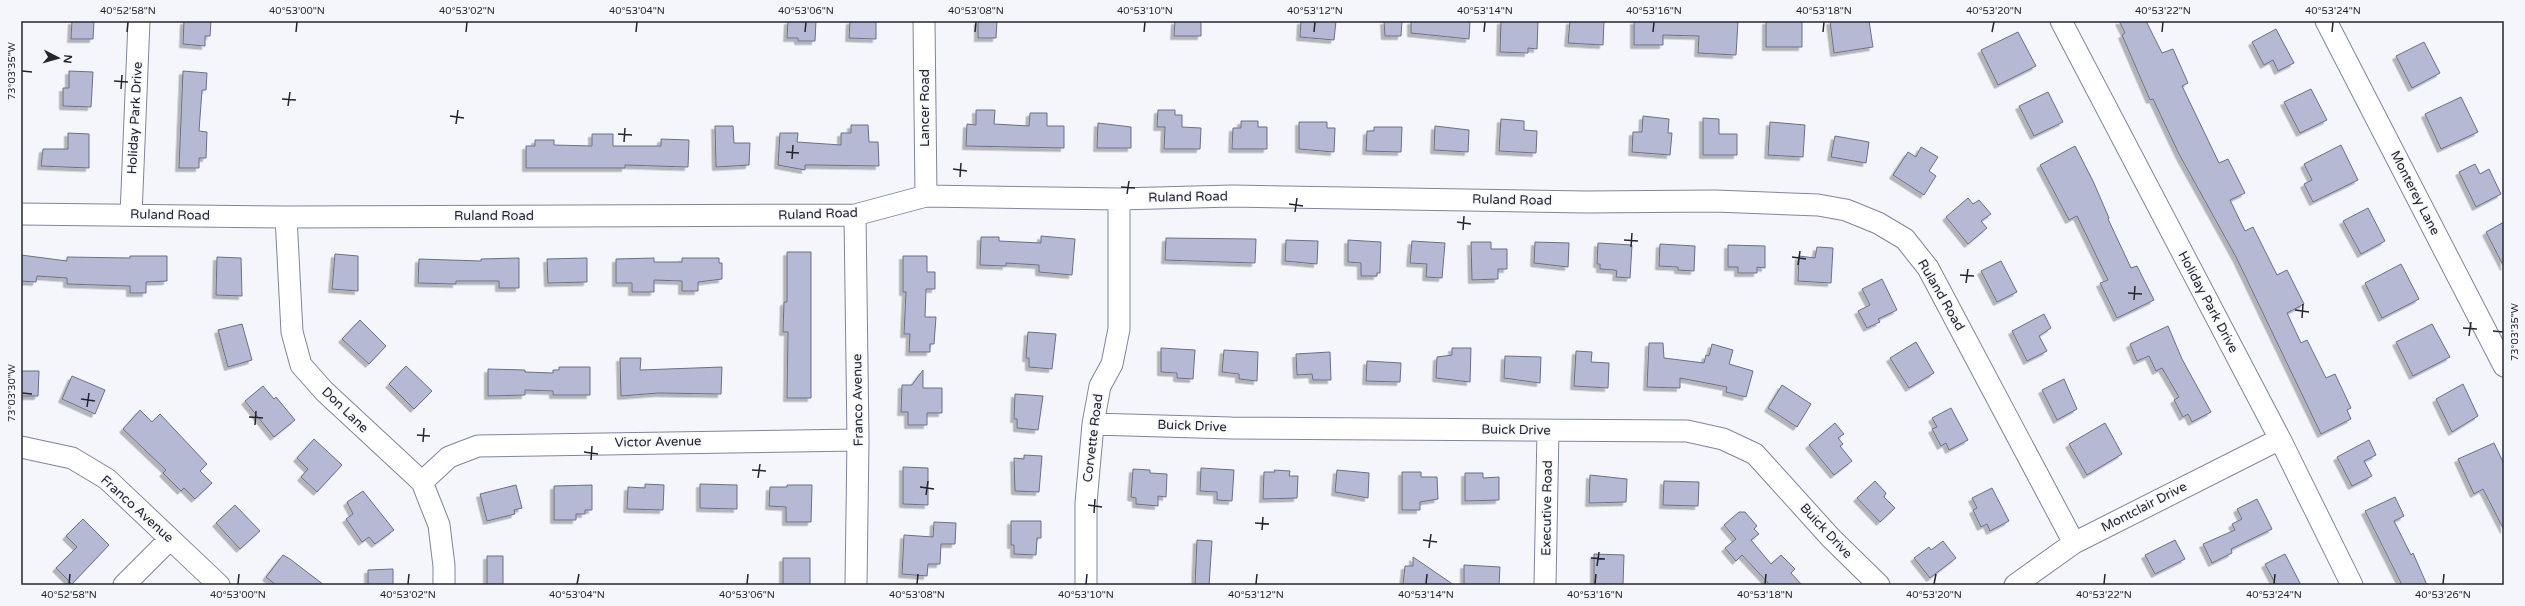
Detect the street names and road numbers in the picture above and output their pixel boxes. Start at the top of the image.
street label: Holiday Park Drive [124,61,146,175]
street label: Lancer Road [917,69,933,147]
street label: Monterey Lane [2387,148,2443,238]
street label: Ruland Road [1148,188,1228,206]
street label: Ruland Road [1472,191,1552,209]
street label: Ruland Road [778,205,858,223]
street label: Ruland Road [130,206,210,224]
street label: Ruland Road [454,208,534,224]
street label: Holiday Park Drive [2174,248,2242,356]
street label: Ruland Road [1914,256,1968,334]
street label: Franco Avenue [849,354,867,446]
street label: Don Lane [318,384,372,436]
street label: Corvette Road [1080,393,1106,483]
street label: Buick Drive [1157,417,1227,435]
street label: Buick Drive [1481,421,1551,439]
street label: Victor Avenue [614,433,702,451]
street label: Executive Road [1538,460,1556,556]
street label: Franco Avenue [97,472,177,546]
street label: Montclair Drive [2098,479,2190,535]
street label: Buick Drive [1796,500,1856,562]

